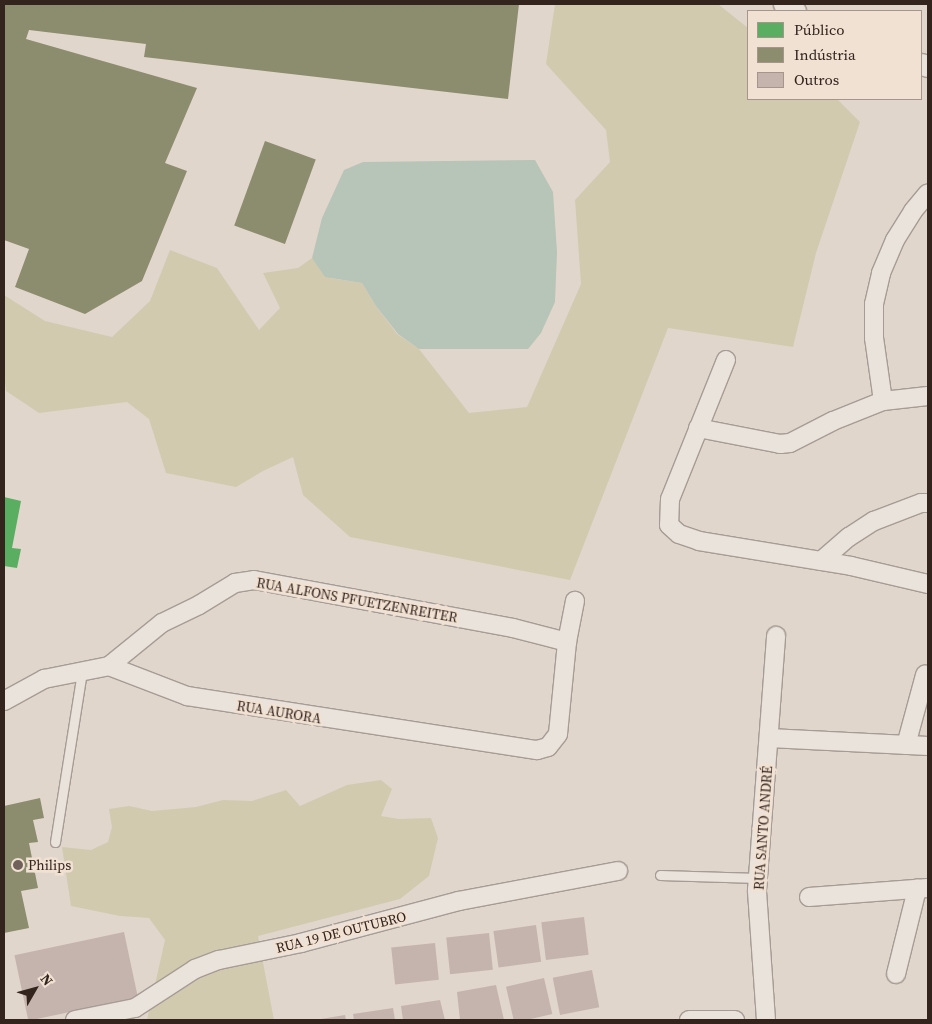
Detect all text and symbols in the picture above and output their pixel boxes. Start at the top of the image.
legend [747,10,922,100]
text: Público [794,19,845,40]
text: Indústria [794,44,856,65]
text: Outros [794,69,839,90]
street label: RUA ALFONS PFUETZENREITER [255,574,459,626]
street label: RUA AURORA [235,697,323,727]
street label: RUA SANTO ANDRÉ [750,765,776,891]
place label: Philips [28,857,71,873]
marker: Philips [12,859,24,871]
street label: RUA 19 DE OUTUBRO [274,908,408,956]
north arrow [10,964,60,1014]
text: N [36,970,58,990]

